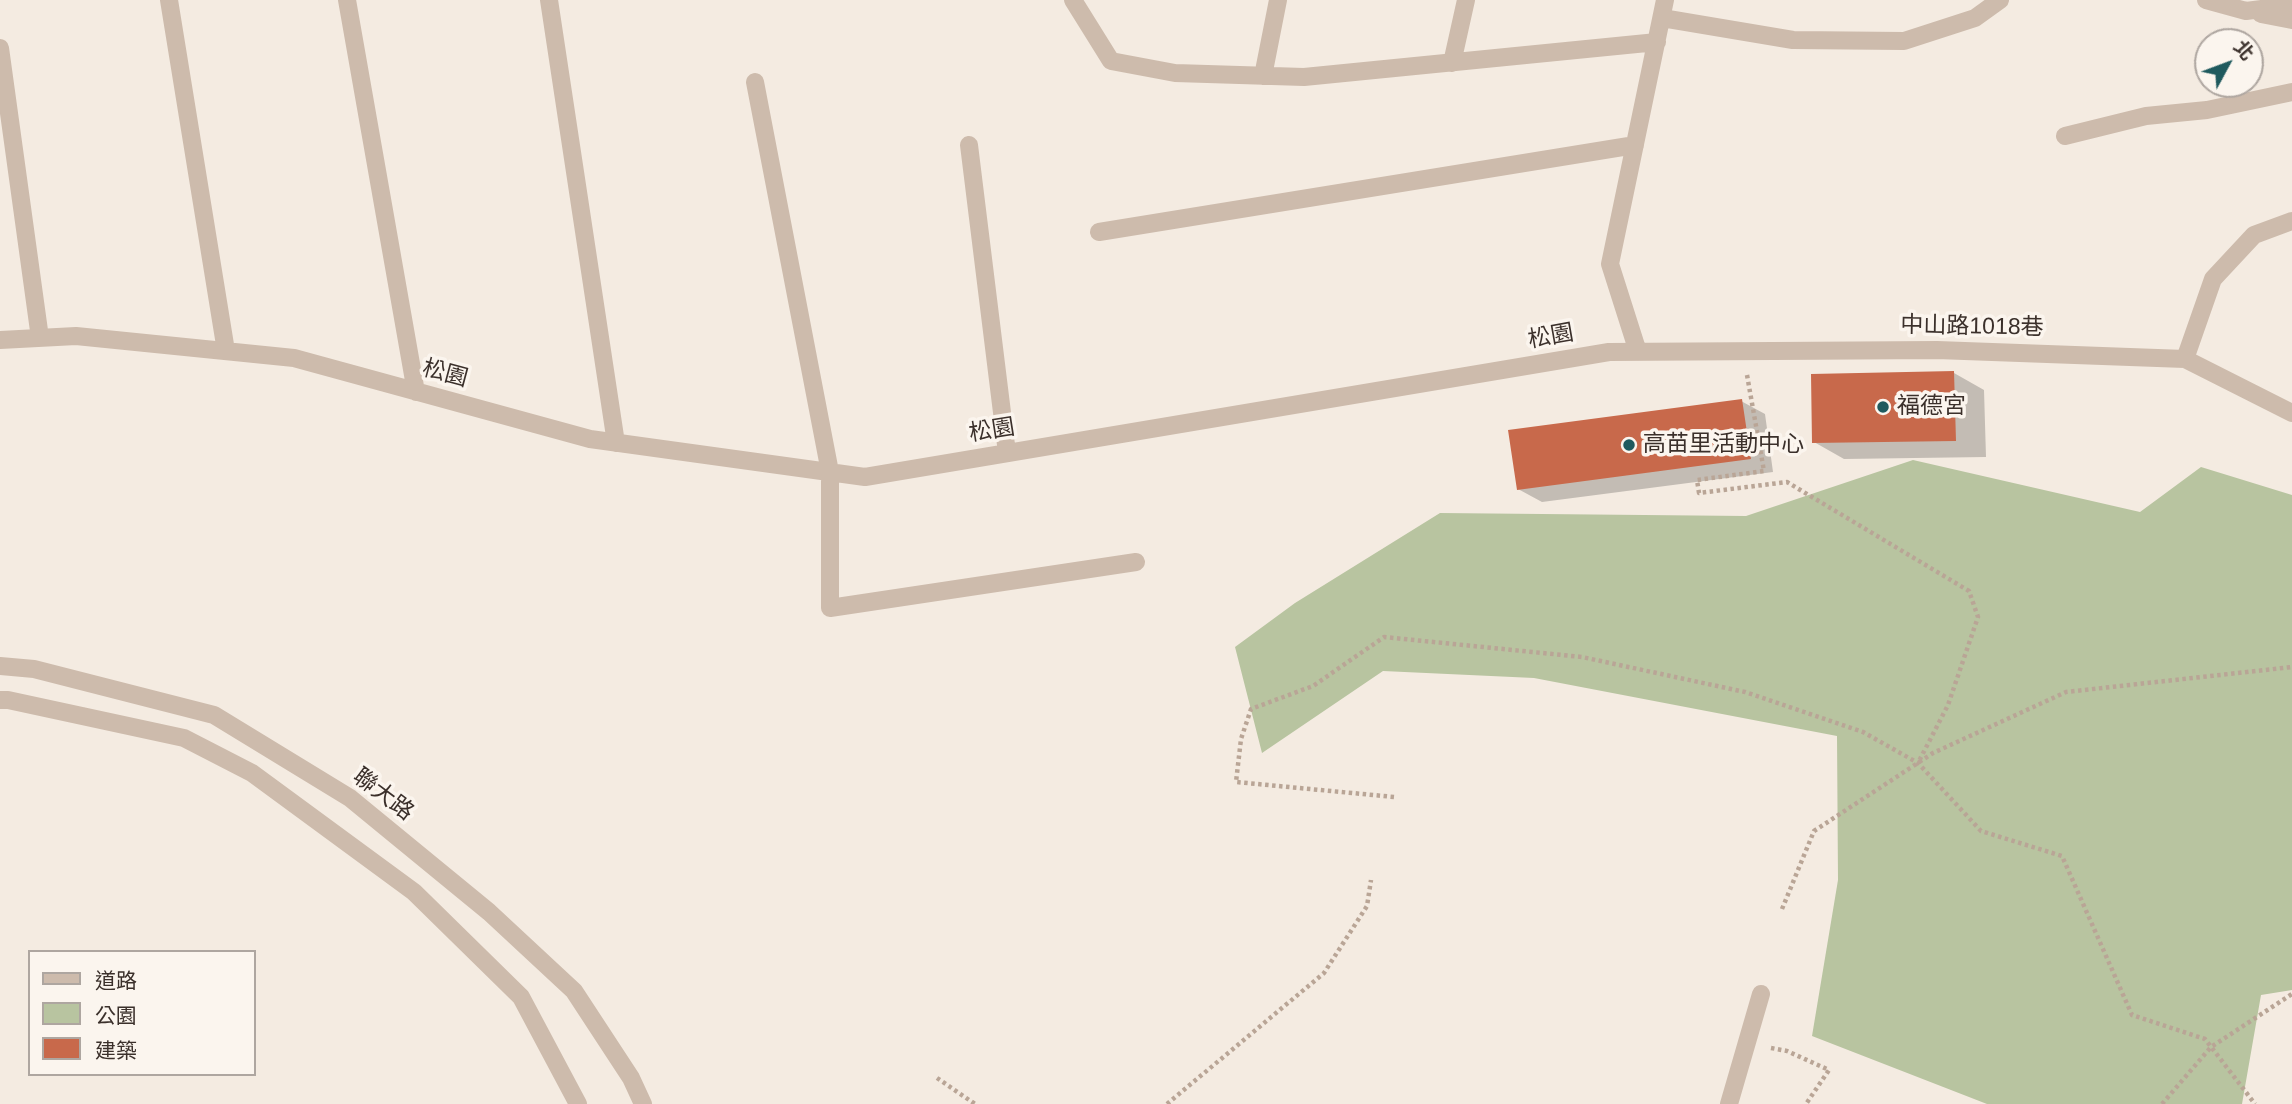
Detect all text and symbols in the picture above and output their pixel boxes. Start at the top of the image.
north arrow [2194,28,2264,98]
text: 北 [2230,36,2258,64]
street label: 中山路1018巷 [1900,312,2044,342]
street label: 松園 [1526,319,1576,355]
street label: 松園 [419,355,471,393]
place label: 福德宮 [1897,393,1966,421]
marker: 福德宮 [1875,399,1891,415]
street label: 松園 [967,414,1017,448]
place label: 高苗里活動中心 [1643,431,1804,459]
marker: 高苗里活動中心 [1621,437,1637,453]
street label: 聯大路 [347,763,419,827]
legend [28,950,256,1076]
text: 道路 [95,969,137,992]
text: 公園 [95,1004,137,1027]
text: 建築 [95,1039,137,1062]

